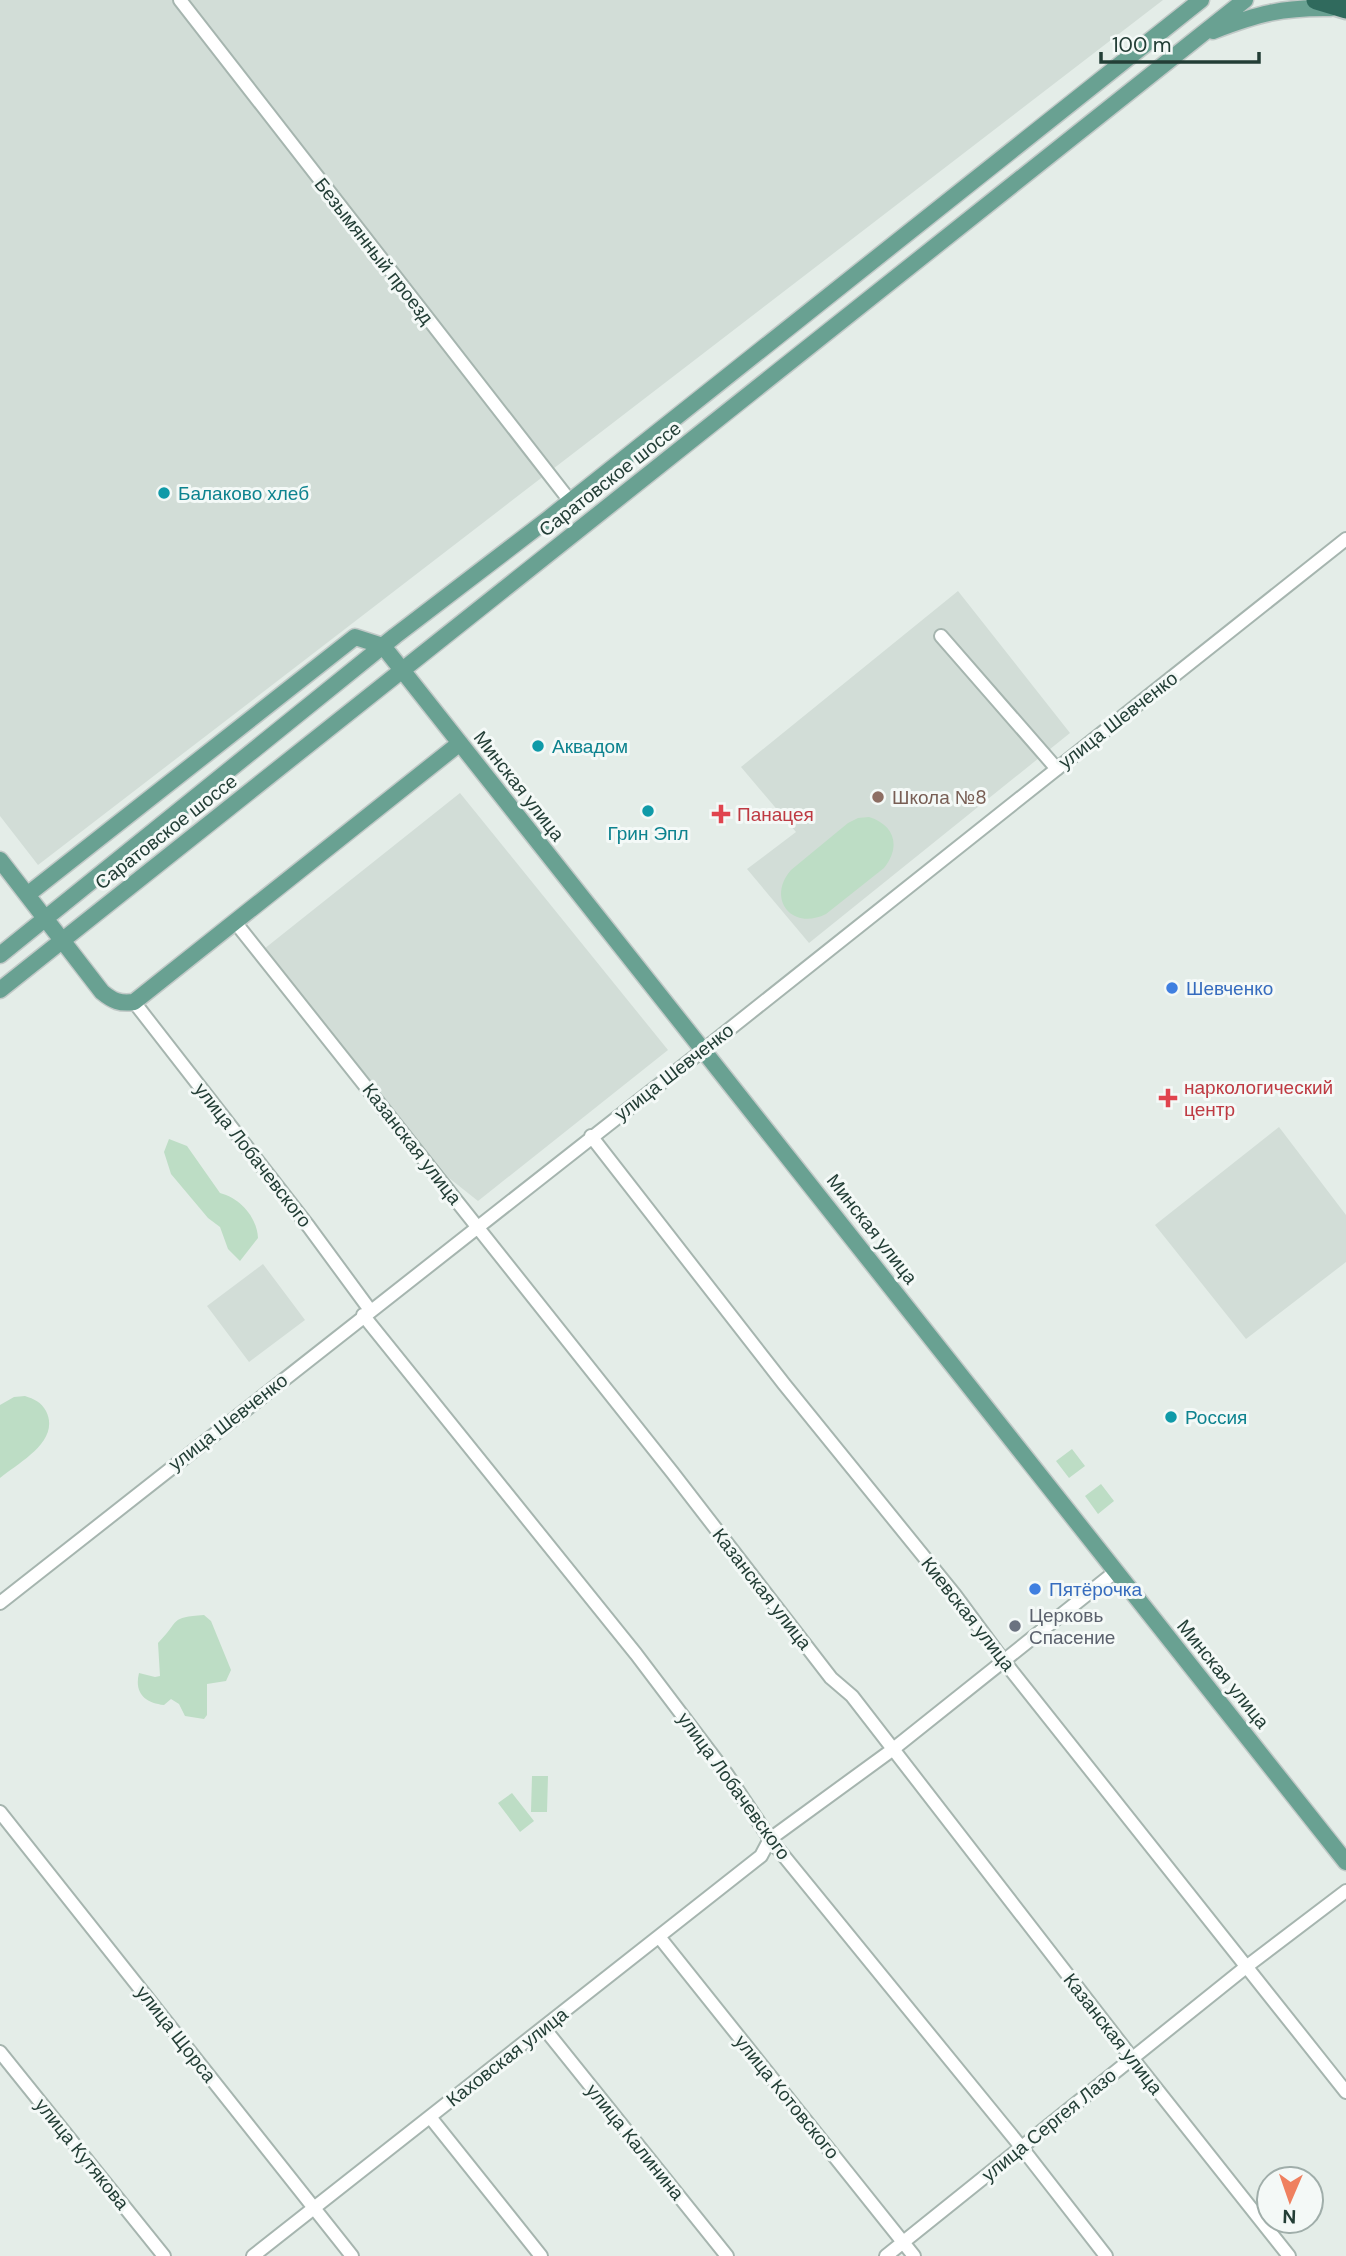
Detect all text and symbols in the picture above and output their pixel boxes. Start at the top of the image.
scale bar [1101,21,1258,65]
text: 100 m [1112,31,1172,59]
street label: Безымянный проезд [309,173,439,329]
street label: Саратовское шоссе [534,416,686,542]
place label: Балаково хлеб [178,481,309,506]
marker: Балаково хлеб [156,485,172,501]
street label: улица Шевченко [1053,666,1183,774]
street label: Минская улица [468,726,570,847]
place label: Аквадом [552,734,628,759]
marker: Аквадом [530,738,546,754]
street label: Саратовское шоссе [90,769,242,895]
place label: Школа №8 [892,785,987,810]
marker: Школа №8 [870,789,886,805]
place label: Панацея [737,802,814,827]
marker: Грин Эпл [640,803,656,819]
marker: Панацея [711,804,731,824]
place label: Грин Эпл [608,821,688,846]
place label: Шевченко [1186,976,1273,1001]
marker: Шевченко [1164,980,1180,996]
street label: улица Шевченко [609,1018,739,1126]
place label: наркологический центр [1184,1075,1333,1122]
street label: улица Лобачевского [189,1078,317,1232]
street label: Казанская улица [357,1078,468,1210]
marker: наркологический центр [1158,1088,1178,1108]
street label: Минская улица [821,1169,923,1290]
street label: улица Шевченко [163,1368,293,1476]
place label: Россия [1185,1405,1247,1430]
marker: Россия [1163,1409,1179,1425]
street label: Казанская улица [707,1523,818,1655]
street label: Киевская улица [916,1552,1021,1677]
place label: Пятёрочка [1049,1577,1143,1602]
marker: Пятёрочка [1027,1581,1043,1597]
place label: Церковь Спасение [1029,1603,1115,1650]
street label: Минская улица [1171,1614,1275,1734]
marker: Церковь Спасение [1007,1618,1023,1634]
street label: улица Лобачевского [672,1707,796,1865]
street label: Казанская улица [1058,1968,1169,2100]
street label: улица Щорса [130,1980,222,2088]
street label: Каховская улица [441,2001,573,2112]
street label: улица Котовского [729,2030,845,2164]
street label: улица Сергея Лазо [976,2063,1122,2187]
street label: улица Калинина [580,2079,690,2206]
street label: улица Кутякова [29,2093,135,2215]
north arrow [1255,2165,1325,2235]
text: N [1282,2204,1297,2229]

